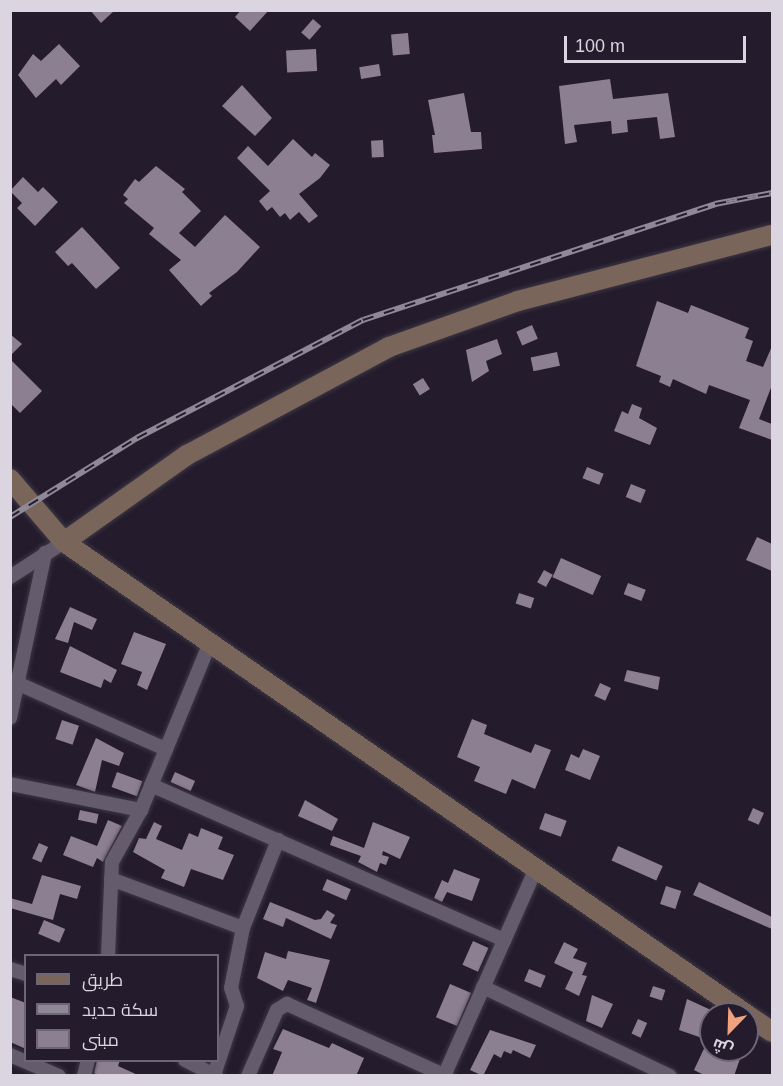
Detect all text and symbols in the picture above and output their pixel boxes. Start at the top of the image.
scale bar [567,24,748,62]
text: 100 m [575,36,625,56]
legend [24,954,219,1062]
text: طريق [82,970,123,990]
text: سكة حديد [82,1000,158,1020]
north arrow [699,1002,759,1062]
text: مبنى [82,1030,119,1050]
text: ش [710,1035,735,1059]

